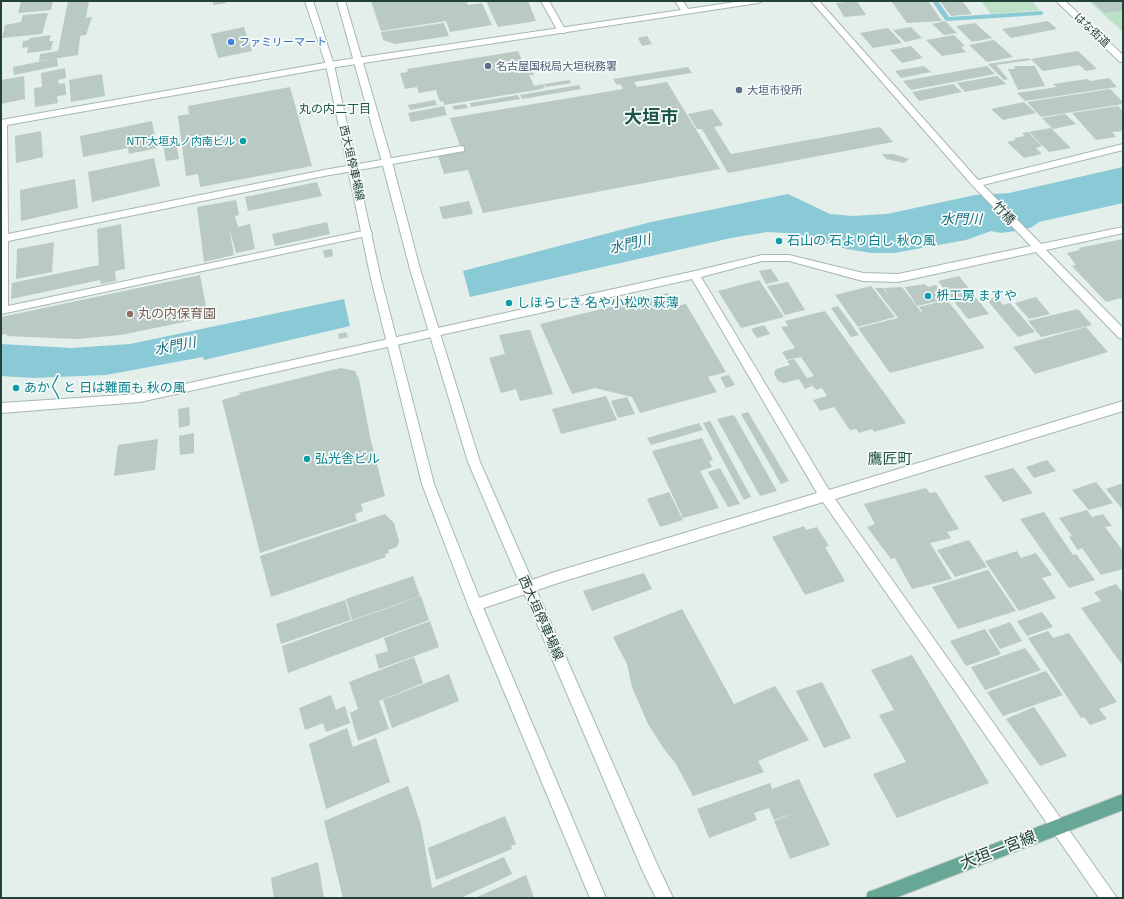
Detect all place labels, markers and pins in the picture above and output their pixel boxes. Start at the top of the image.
place label: ファミリーマート [239,35,327,49]
marker: ファミリーマート [226,37,236,47]
place label: 名古屋国税局大垣税務署 [496,59,617,73]
marker: 名古屋国税局大垣税務署 [483,61,493,71]
place label: 大垣市役所 [747,83,802,97]
marker: 大垣市役所 [734,85,744,95]
place label: NTT大垣丸ノ内南ビル [126,134,235,148]
marker: NTT大垣丸ノ内南ビル [238,136,248,146]
place label: 石山の 石より白し 秋の風 [787,233,936,249]
marker: 石山の 石より白し 秋の風 [774,236,784,246]
place label: 枡工房 ますや [936,288,1017,304]
marker: 枡工房 ますや [923,291,933,301]
place label: しほらしき 名や小松吹 萩薄 [517,295,679,311]
marker: しほらしき 名や小松吹 萩薄 [504,298,514,308]
place label: 丸の内保育園 [138,306,216,322]
marker: 丸の内保育園 [125,309,135,319]
place label: あか〱と 日は難面も 秋の風 [24,380,186,396]
marker: あか〱と 日は難面も 秋の風 [11,383,21,393]
place label: 弘光舎ビル [315,451,380,467]
marker: 弘光舎ビル [302,454,312,464]

